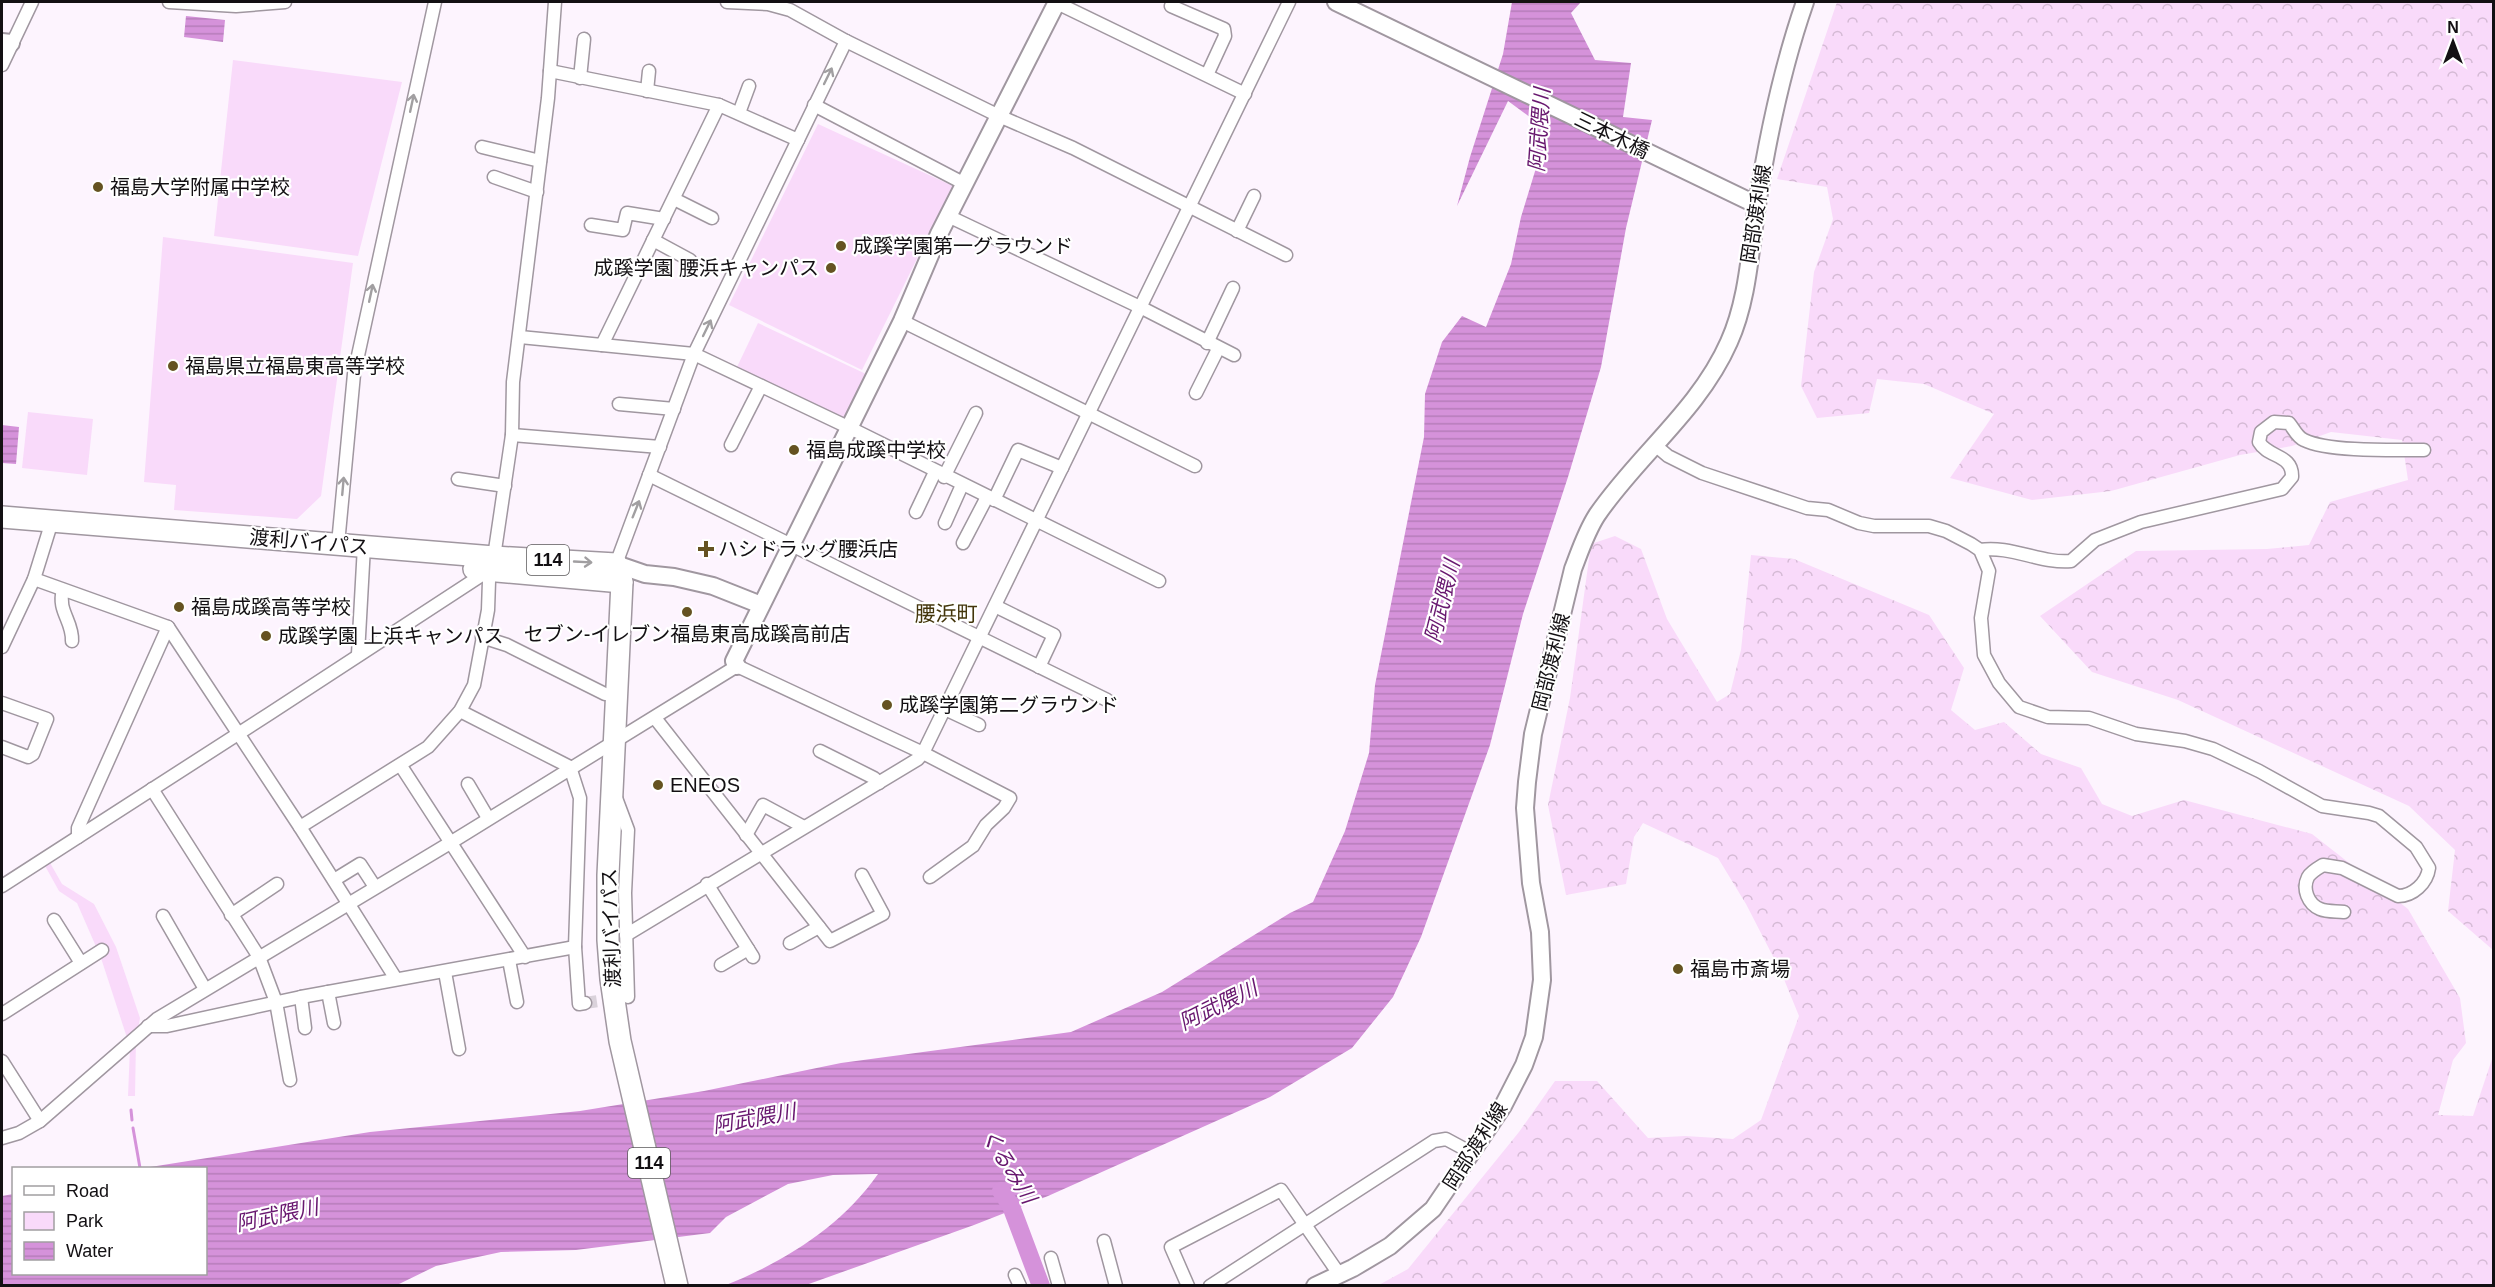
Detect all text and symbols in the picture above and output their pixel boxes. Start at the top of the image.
north arrow [2423,12,2483,72]
text: N [2447,19,2459,36]
one-way arrow [823,68,835,86]
water label: 阿武隈川 [1525,85,1554,173]
one-way arrow [407,94,419,113]
street label: 三本木橋 [1571,108,1653,162]
street label: 岡部渡利線 [1737,163,1775,265]
place label: 福島大学附属中学校 [110,176,290,198]
marker: 福島大学附属中学校 [91,180,105,194]
place label: 成蹊学園第一グラウンド [853,235,1073,257]
marker: 成蹊学園第一グラウンド [834,239,848,253]
place label: 成蹊学園 腰浜キャンパス [593,257,819,279]
marker: 成蹊学園 腰浜キャンパス [824,261,838,275]
one-way arrow [366,284,377,304]
one-way arrow [702,319,713,337]
place label: 福島県立福島東高等学校 [185,355,405,377]
marker: 福島県立福島東高等学校 [166,359,180,373]
place label: 福島成蹊中学校 [806,439,946,461]
marker: 福島成蹊中学校 [787,443,801,457]
one-way arrow [338,477,349,497]
one-way arrow [631,500,642,519]
street label: 渡利バイパス [248,526,370,558]
place label: ハシドラッグ腰浜店 [718,538,898,560]
marker: ハシドラッグ腰浜店 [699,542,713,556]
road number: 114 [527,545,569,575]
water label: 阿武隈川 [1421,556,1464,645]
one-way arrow [573,557,593,568]
place label: 福島成蹊高等学校 [191,596,351,618]
marker: 福島成蹊高等学校 [172,600,186,614]
district label: 腰浜町 [915,602,978,625]
marker: セブン-イレブン福島東高成蹊高前店 [680,605,694,619]
street label: 岡部渡利線 [1528,611,1574,713]
place label: セブン-イレブン福島東高成蹊高前店 [524,623,850,645]
place label: 成蹊学園 上浜キャンパス [278,625,504,647]
marker: 成蹊学園 上浜キャンパス [259,629,273,643]
place label: 成蹊学園第二グラウンド [899,694,1119,716]
marker: 成蹊学園第二グラウンド [880,698,894,712]
place label: ENEOS [670,774,740,796]
marker: ENEOS [651,778,665,792]
street label: 渡利バイパス [598,868,624,988]
place label: 福島市斎場 [1690,958,1790,980]
marker: 福島市斎場 [1671,962,1685,976]
water label: 阿武隈川 [1175,975,1263,1034]
street label: 岡部渡利線 [1439,1098,1511,1194]
water label: 阿武隈川 [711,1099,799,1137]
water label: くるみ川 [977,1124,1042,1209]
road number: 114 [628,1148,670,1178]
legend [12,1167,207,1275]
text: Road [66,1181,109,1201]
water label: 阿武隈川 [234,1195,322,1235]
text: Park [66,1211,104,1231]
text: Water [66,1241,113,1261]

